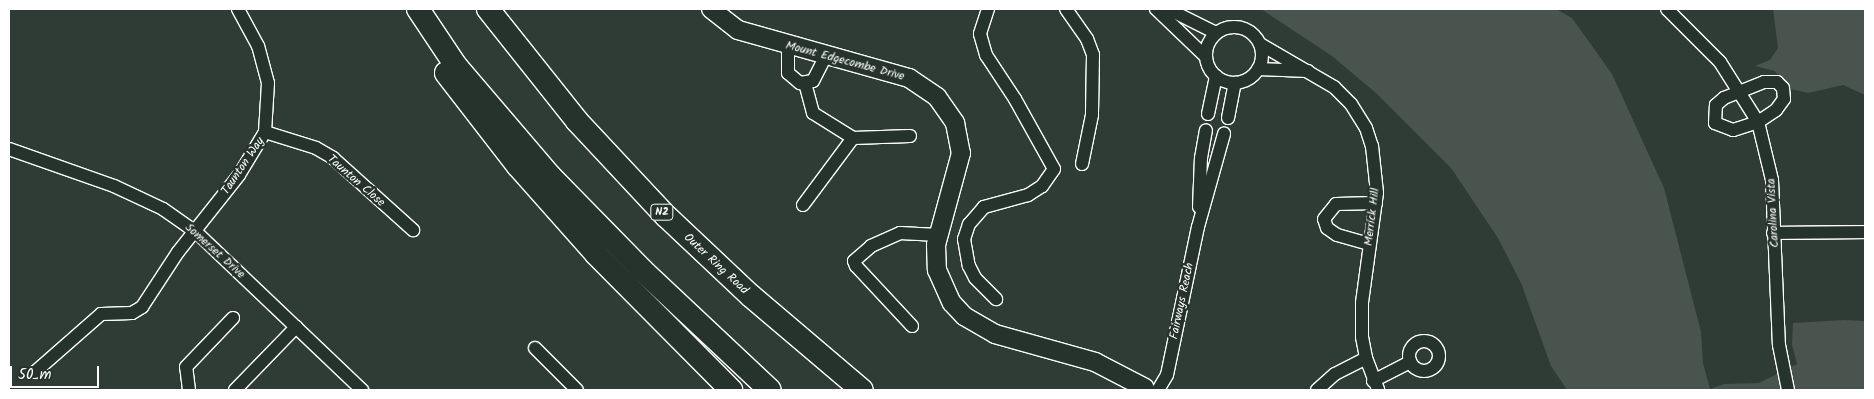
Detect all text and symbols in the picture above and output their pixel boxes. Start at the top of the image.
street label: Mount Edgecombe Drive [784,38,906,84]
street label: Taunton Way [219,135,267,197]
street label: Taunton Close [324,152,388,210]
street label: Carolina Vista [1764,178,1782,248]
street label: Merrick Hill [1361,187,1383,247]
road number: N2 [650,203,674,220]
street label: Somerset Drive [182,220,248,282]
street label: Outer Ring Road [681,231,751,297]
street label: Fairways Reach [1167,261,1197,341]
scale bar [12,356,101,388]
text: 50 m [18,363,52,387]

